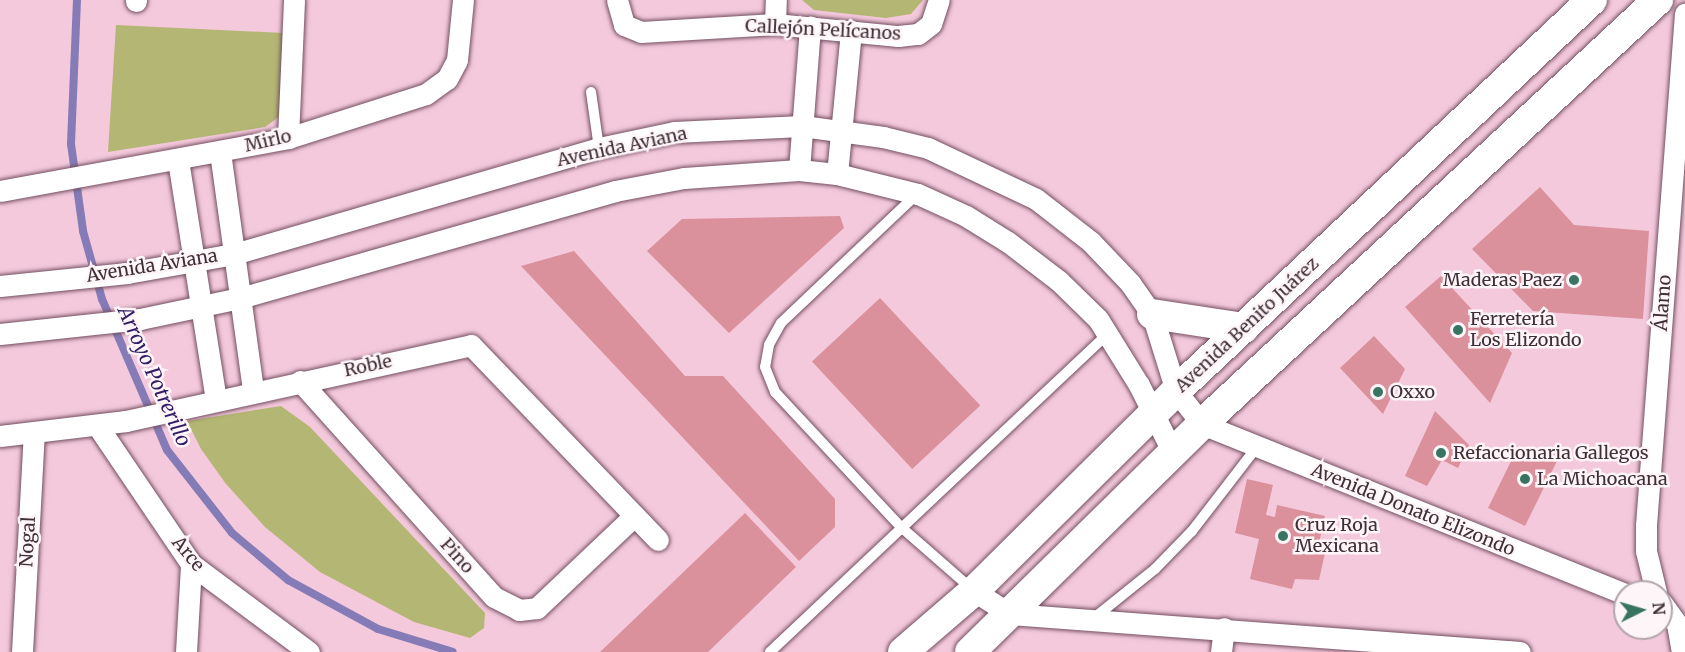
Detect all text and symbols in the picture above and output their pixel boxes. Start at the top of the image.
street label: Callejón Pelícanos [744,15,902,45]
street label: Avenida Aviana [555,123,689,171]
street label: Mirlo [243,125,293,157]
street label: Avenida Aviana [85,245,219,287]
street label: Avenida Benito Juárez [1171,253,1323,397]
place label: Maderas Paez [1443,269,1562,291]
marker: Maderas Paez [1567,273,1581,287]
street label: Álamo [1650,274,1676,332]
water label: Arroyo Potrerillo [113,302,197,450]
place label: Ferretería Los Elizondo [1470,309,1582,352]
marker: Ferretería Los Elizondo [1451,323,1465,337]
street label: Roble [342,350,394,382]
place label: Oxxo [1390,381,1435,403]
marker: Oxxo [1371,385,1385,399]
place label: Refaccionaria Gallegos [1453,442,1648,464]
marker: Refaccionaria Gallegos [1434,446,1448,460]
street label: Avenida Donato Elizondo [1308,459,1518,561]
place label: La Michoacana [1537,468,1668,490]
marker: La Michoacana [1518,472,1532,486]
place label: Cruz Roja Mexicana [1295,515,1379,558]
street label: Nogal [16,516,40,568]
marker: Cruz Roja Mexicana [1276,529,1290,543]
street label: Arce [167,532,209,576]
street label: Pino [436,534,478,578]
north arrow [1613,580,1673,640]
text: N [1648,601,1669,616]

